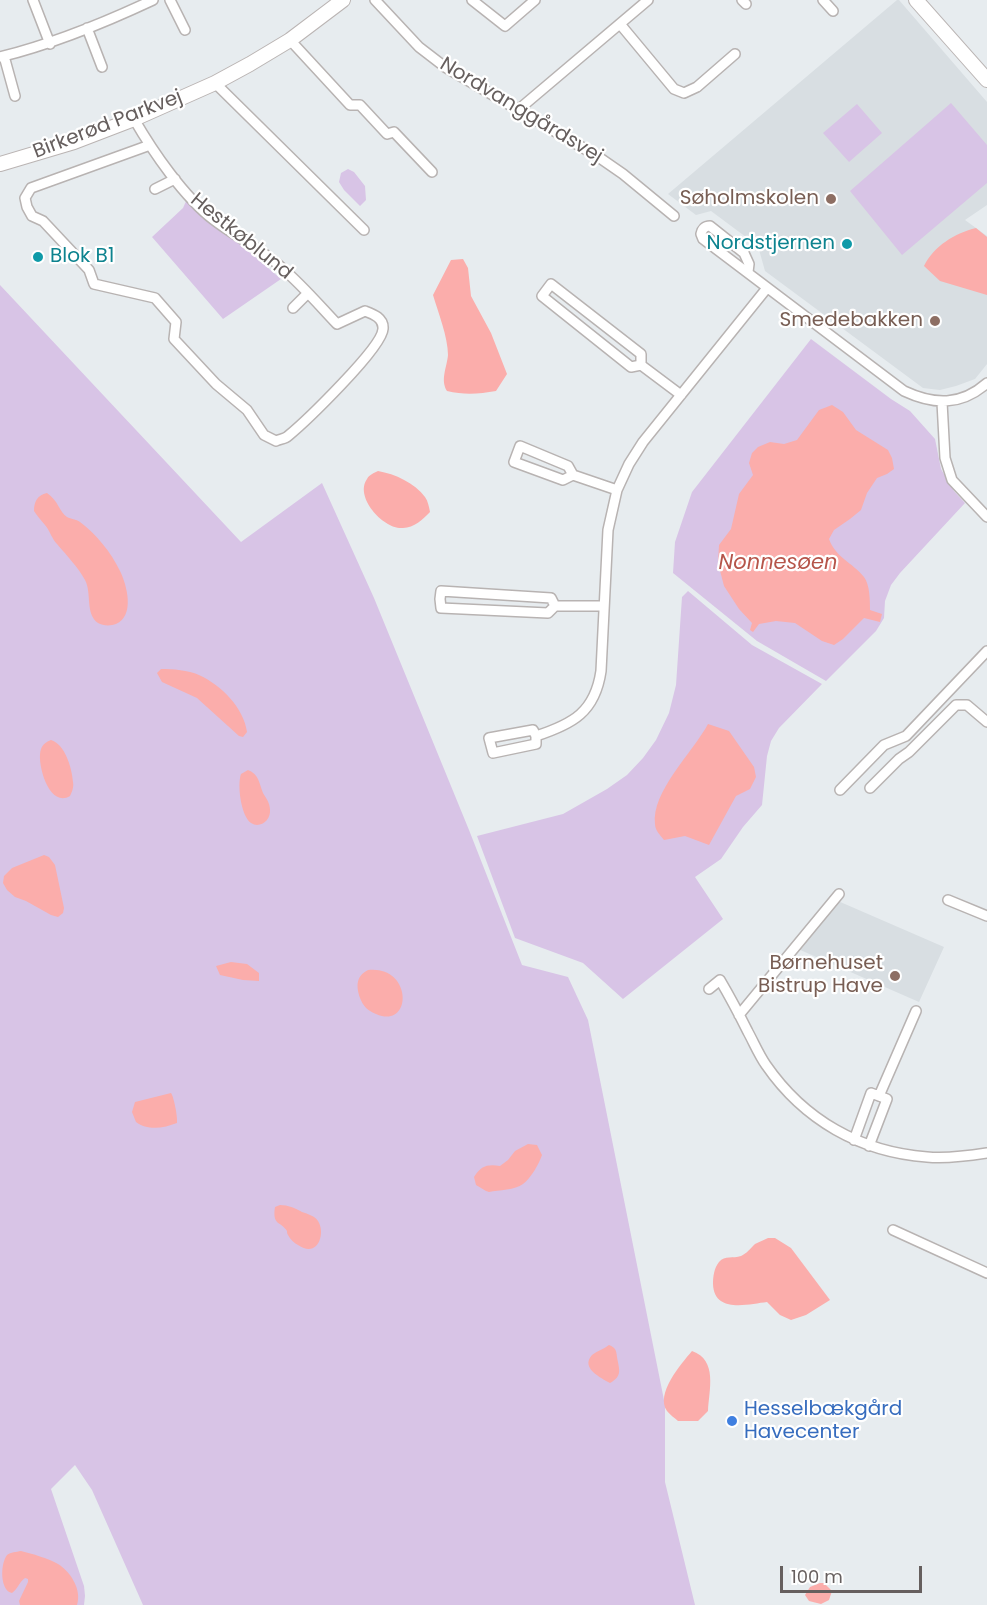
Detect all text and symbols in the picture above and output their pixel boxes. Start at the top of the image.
street label: Nordvanggårdsvej [435,53,607,169]
street label: Birkerød Parkvej [30,86,186,164]
place label: Søholmskolen [680,187,819,211]
street label: Hestkøblund [185,188,297,286]
marker: Søholmskolen [824,192,838,206]
place label: Nordstjernen [707,232,835,256]
marker: Nordstjernen [840,237,854,251]
place label: Blok B1 [50,245,114,269]
marker: Blok B1 [31,250,45,264]
place label: Smedebakken [780,309,923,333]
marker: Smedebakken [928,314,942,328]
water label: Nonnesøen [719,551,837,577]
place label: Børnehuset Bistrup Have [758,952,883,999]
marker: Børnehuset Bistrup Have [888,969,902,983]
place label: Hesselbækgård Havecenter [744,1398,902,1445]
marker: Hesselbækgård Havecenter [725,1414,739,1428]
scale bar [783,1554,926,1592]
text: 100 m [791,1564,843,1589]

